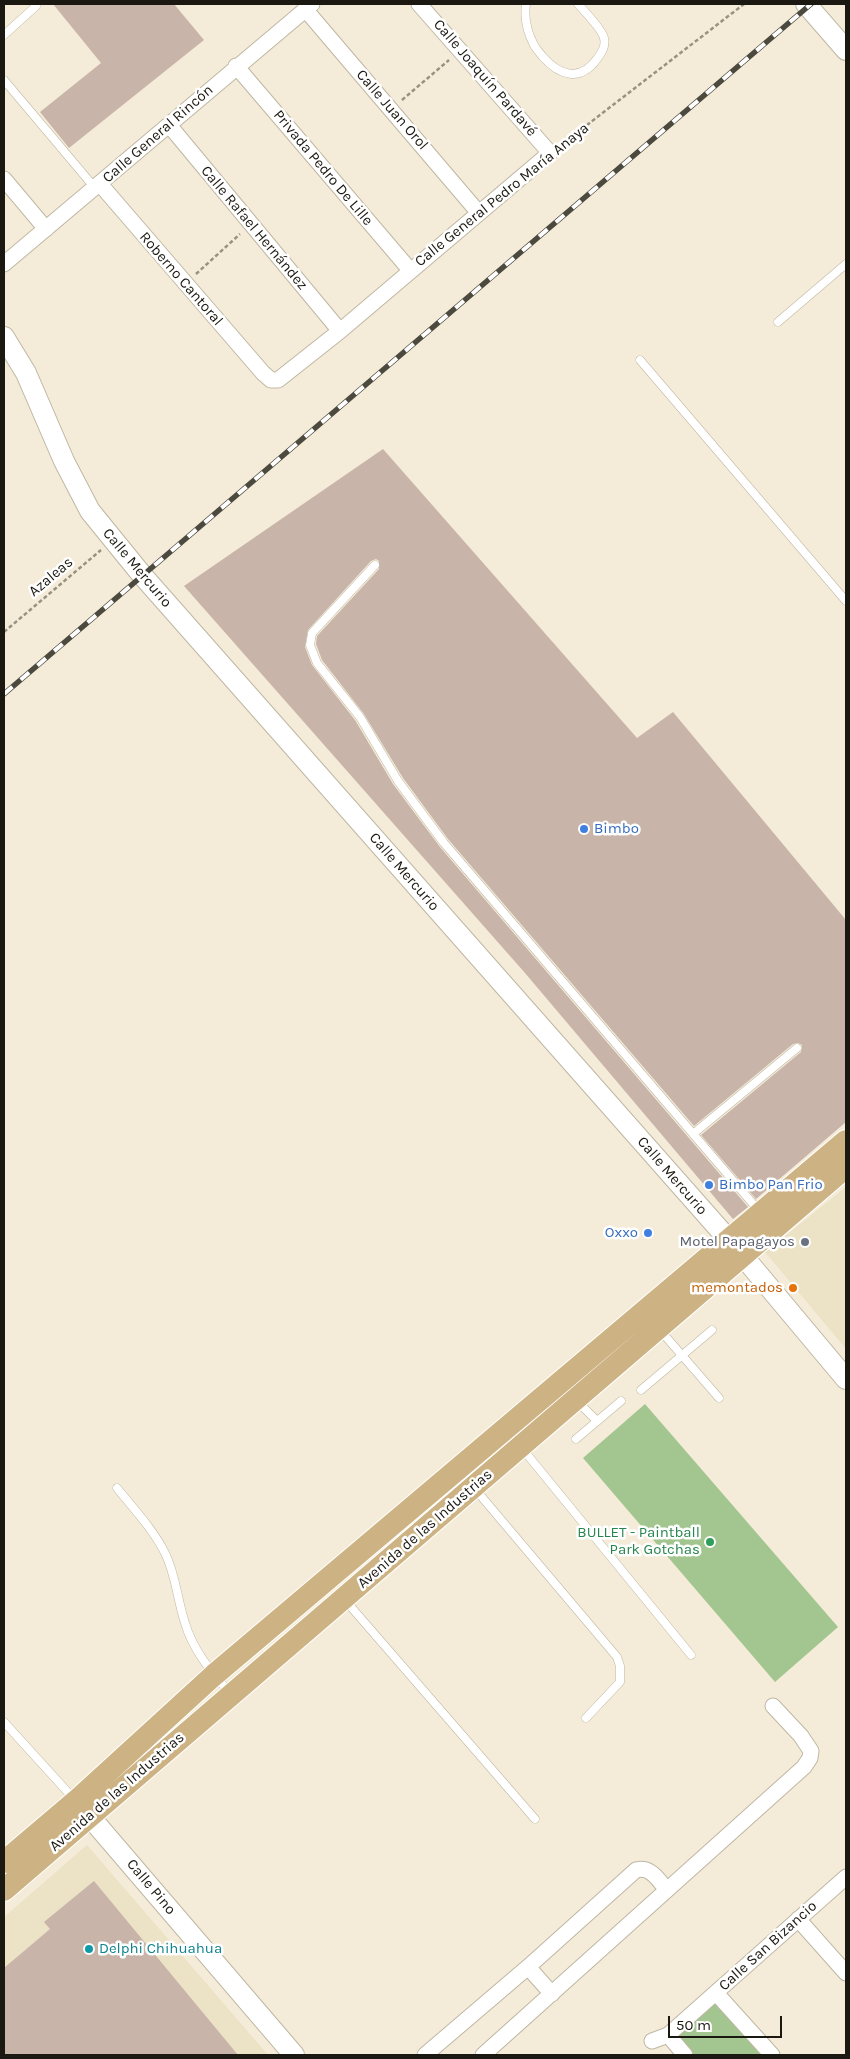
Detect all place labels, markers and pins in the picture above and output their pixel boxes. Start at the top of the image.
place label: Bimbo [594,820,639,838]
marker: Bimbo [578,823,590,835]
place label: Bimbo Pan Frio [719,1176,823,1194]
marker: Bimbo Pan Frio [703,1179,715,1191]
place label: Oxxo [605,1224,638,1242]
marker: Oxxo [642,1227,654,1239]
place label: Motel Papagayos [680,1233,795,1251]
marker: Motel Papagayos [799,1236,811,1248]
place label: memontados [691,1279,783,1297]
marker: memontados [787,1282,799,1294]
place label: BULLET - Paintball Park Gotchas [577,1524,700,1559]
marker: BULLET - Paintball Park Gotchas [704,1536,716,1548]
place label: Delphi Chihuahua [99,1940,222,1958]
marker: Delphi Chihuahua [83,1943,95,1955]

